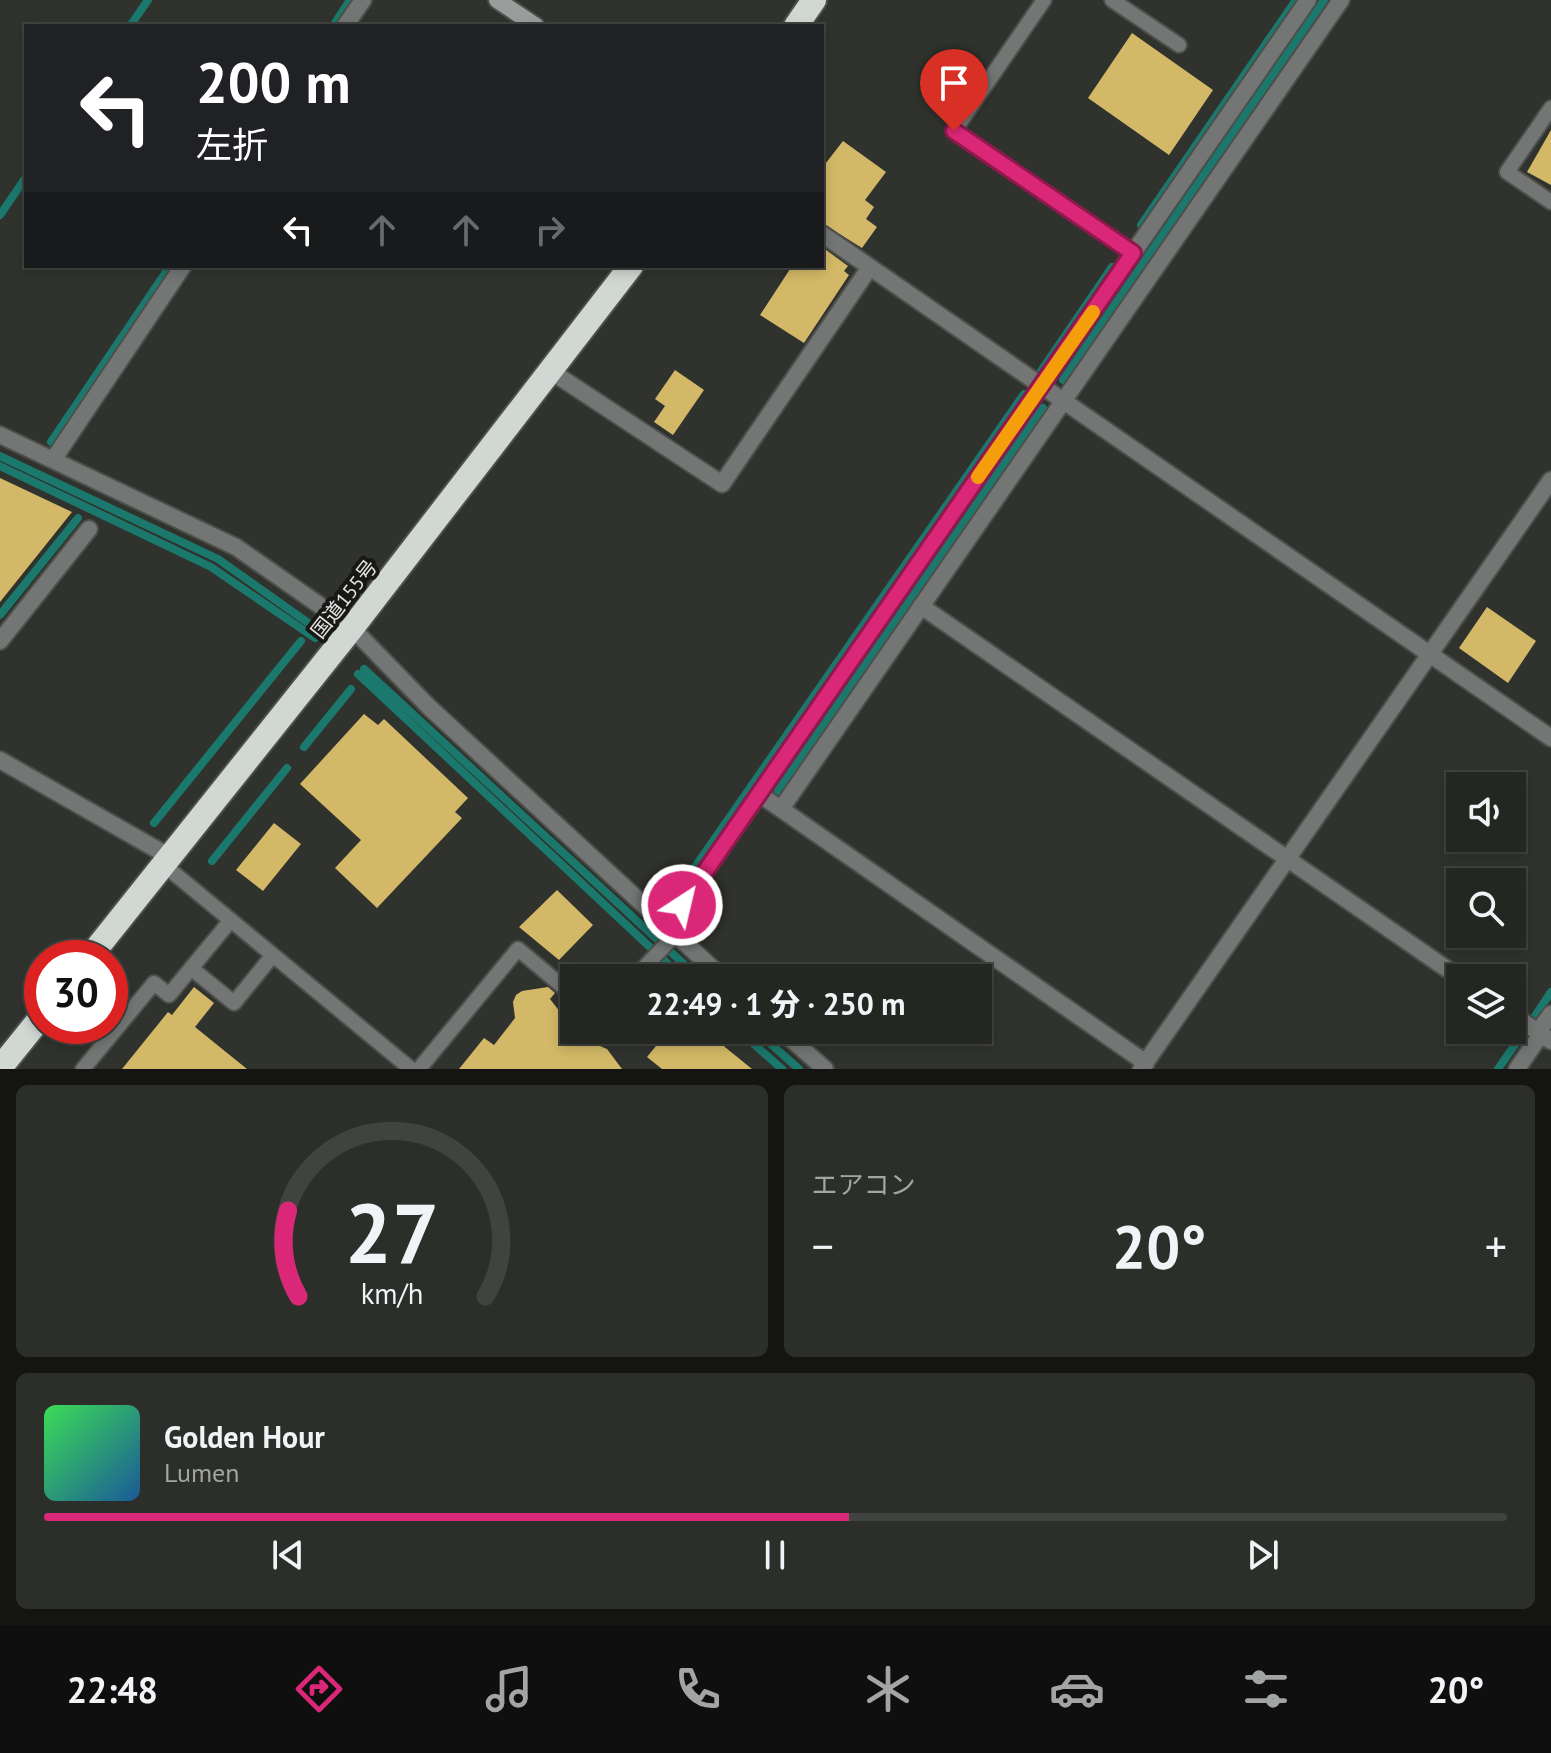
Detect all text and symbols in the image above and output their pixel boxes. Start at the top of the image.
text: 200 m [196,46,351,118]
pin [920,49,988,131]
icon: left [64,56,168,160]
icon: arrive [932,61,976,105]
text: 左折 [196,121,268,168]
icon: left [276,208,320,252]
icon: ahead [360,208,404,252]
icon: ahead [444,208,488,252]
icon: right [528,208,572,252]
street label: 国道155号 [305,554,383,644]
map controls [1446,772,1526,1044]
button: sound [1446,772,1526,852]
position arrow [640,863,724,947]
button: search [1446,868,1526,948]
speed limit sign: 30 [24,940,128,1044]
button: layers [1446,964,1526,1044]
text: 22:49 · 1 分 · 250 m [646,984,906,1023]
text: エアコン [812,1168,916,1201]
text: 27 [345,1178,439,1286]
text: 20° [1112,1207,1206,1285]
text: − [812,1217,834,1274]
text: + [1485,1217,1507,1274]
text: km/h [360,1275,423,1312]
text: Golden Hour [164,1417,325,1456]
text: Lumen [164,1456,239,1489]
icon: previous [266,1533,310,1577]
icon: pause [753,1533,797,1577]
icon: next [1241,1533,1285,1577]
icon: directions [291,1661,347,1717]
icon: music [481,1661,537,1717]
icon: phone [670,1661,726,1717]
icon: climate [860,1661,916,1717]
icon: car [1049,1661,1105,1717]
icon: filters [1238,1661,1294,1717]
text: 22:48 [67,1666,158,1713]
text: 20° [1428,1666,1484,1713]

